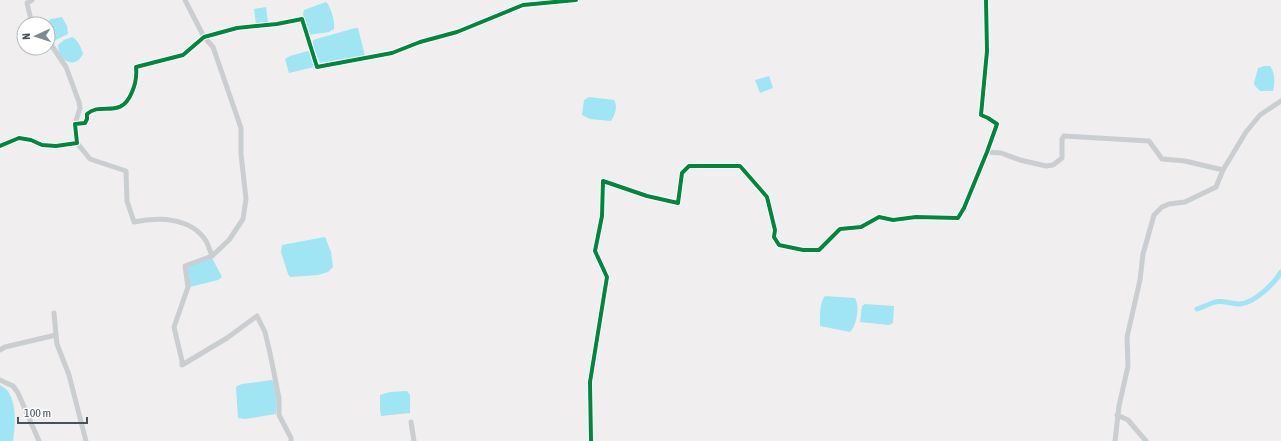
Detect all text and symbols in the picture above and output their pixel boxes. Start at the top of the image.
north arrow [16,16,56,56]
text: N [20,33,32,40]
scale bar [18,399,87,425]
text: 100 m [24,406,51,420]

